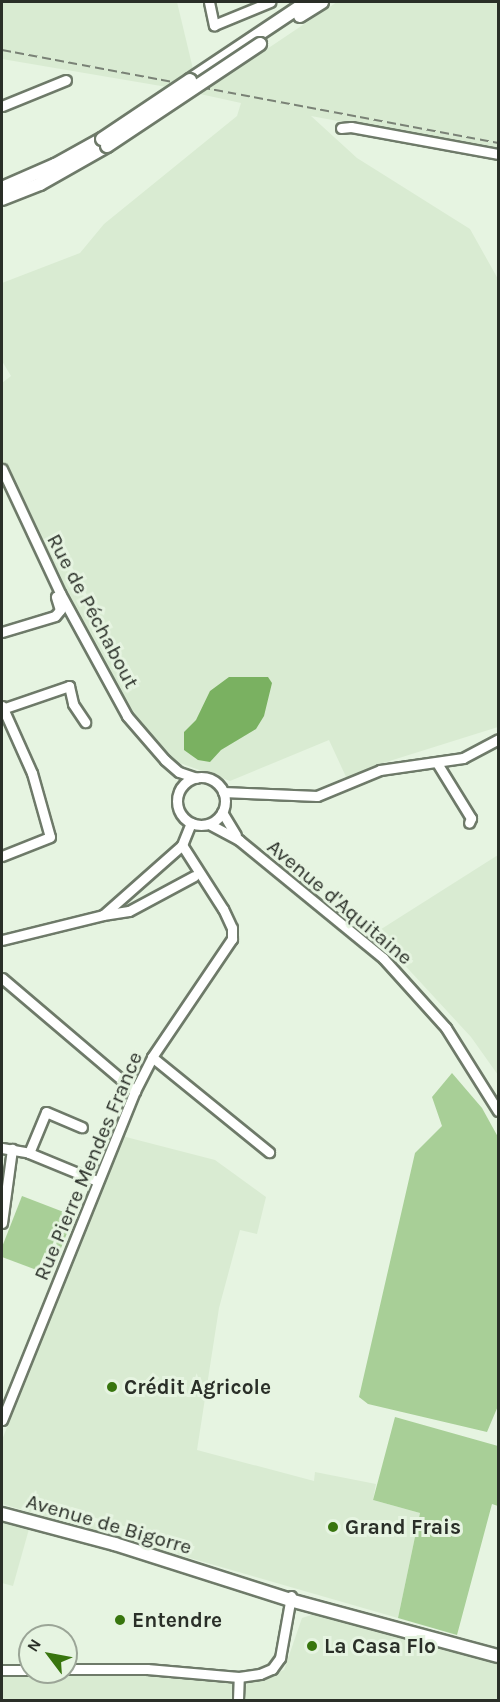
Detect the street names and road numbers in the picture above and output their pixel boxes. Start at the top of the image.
street label: Rue de Péchabout [42,529,144,693]
street label: Avenue d'Aquitaine [262,834,418,970]
street label: Rue Pierre Mendes France [28,1048,148,1284]
street label: Avenue de Bigorre [23,1488,195,1560]

